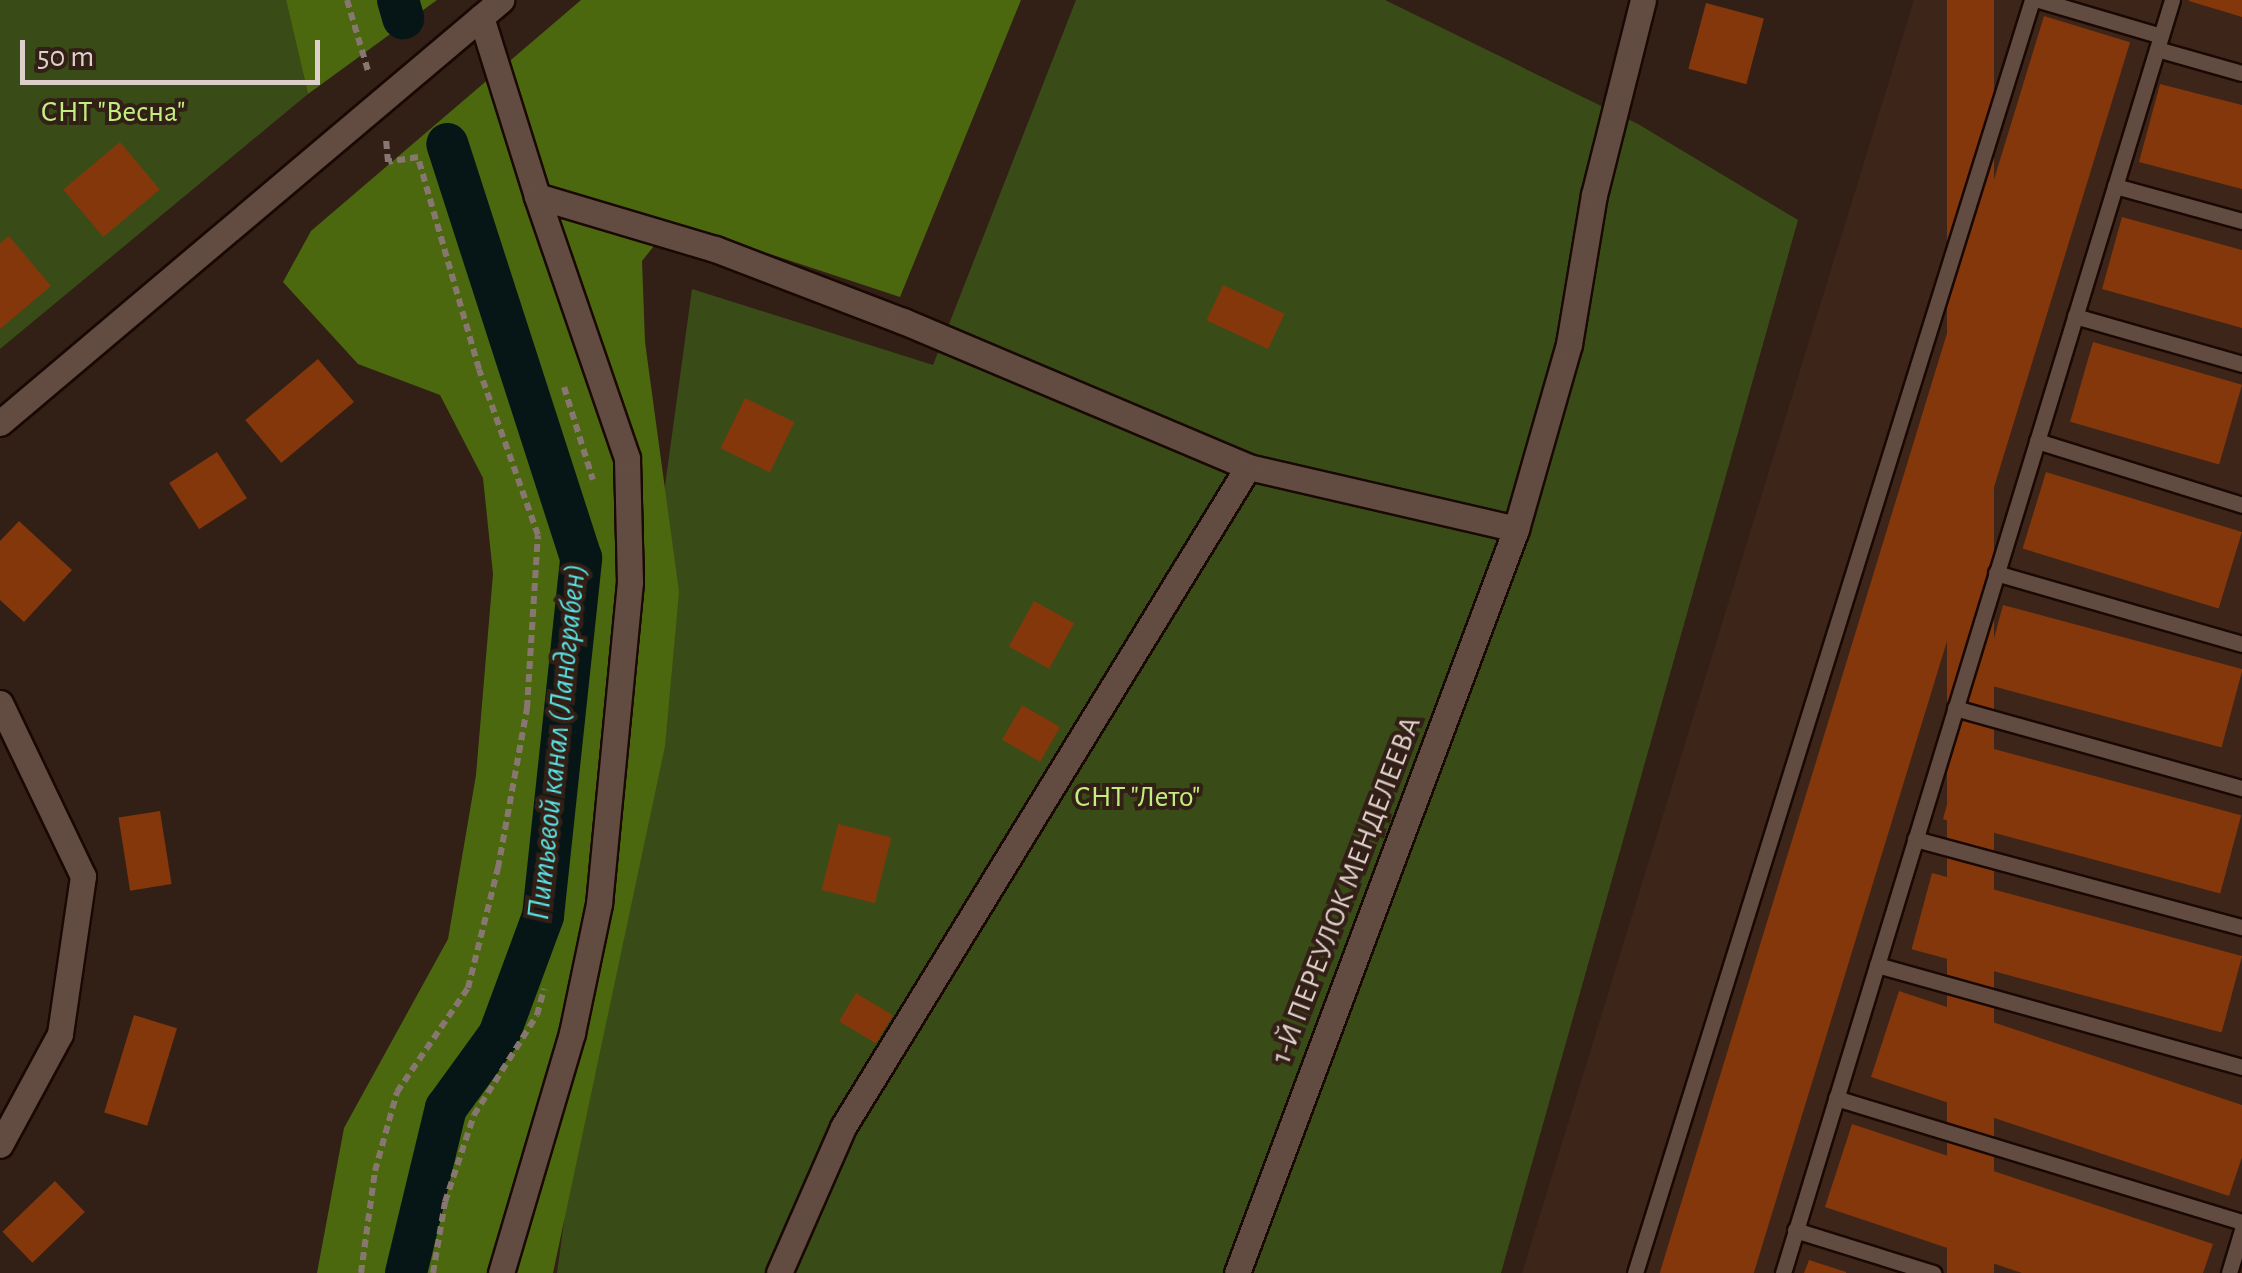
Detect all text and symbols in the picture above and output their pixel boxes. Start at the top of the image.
scale bar [25,20,325,82]
text: 50 m [37,42,94,72]
park label: СНТ "Весна" [41,94,185,130]
water label: Питьевой канал (Ландграбен) [519,562,595,922]
street label: 1-Й ПЕРЕУЛОК МЕНДЕЛЕЕВА [1263,711,1429,1069]
park label: СНТ "Лето" [1074,779,1200,815]

